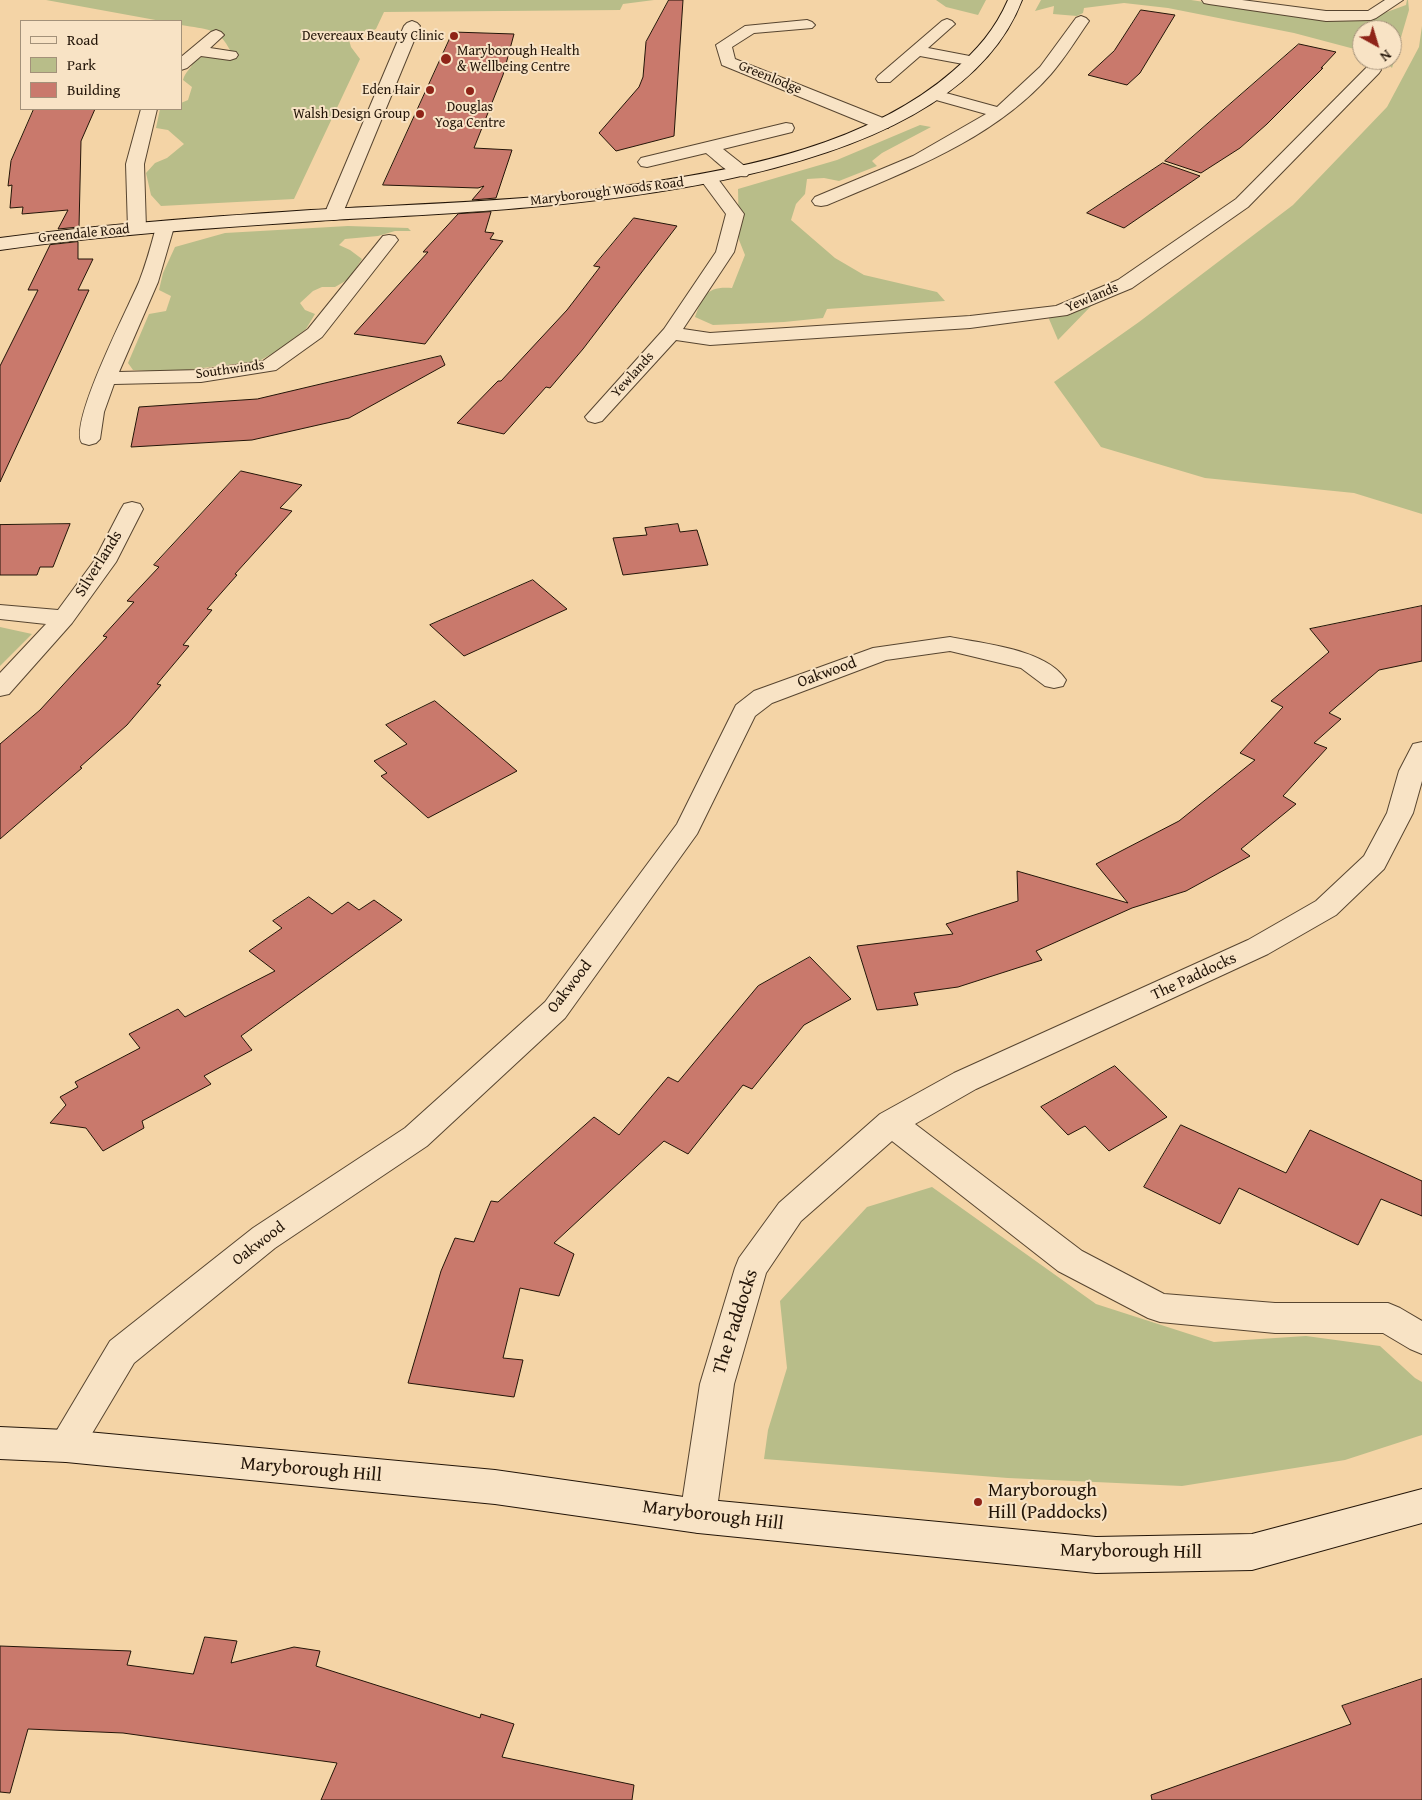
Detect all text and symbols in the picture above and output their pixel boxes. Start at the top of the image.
legend [20,20,182,110]
north arrow [1352,20,1402,70]
place label: Devereaux Beauty Clinic [302,28,444,44]
text: Road [67,29,98,50]
marker: Devereaux Beauty Clinic [448,30,460,42]
place label: Maryborough Health & Wellbeing Centre [457,43,580,75]
text: N [1376,45,1396,67]
marker: Maryborough Health & Wellbeing Centre [439,52,453,66]
text: Park [67,54,96,75]
street label: Greenlodge [736,58,804,98]
text: Building [67,79,120,100]
place label: Eden Hair [362,82,420,98]
marker: Eden Hair [424,84,436,96]
marker: Douglas Yoga Centre [464,85,476,97]
place label: Douglas Yoga Centre [435,99,505,132]
place label: Walsh Design Group [293,106,410,122]
marker: Walsh Design Group [414,108,426,120]
street label: Maryborough Woods Road [529,174,685,210]
street label: Greendale Road [37,221,131,247]
street label: Yewlands [1063,279,1121,317]
street label: Yewlands [608,349,658,401]
street label: Southwinds [195,357,265,383]
street label: Silverlands [71,527,127,601]
street label: Oakwood [795,653,859,693]
street label: The Paddocks [1148,949,1240,1005]
street label: Oakwood [544,957,596,1017]
street label: Oakwood [229,1218,289,1270]
street label: The Paddocks [708,1267,764,1377]
street label: Maryborough Hill [239,1452,383,1488]
place label: Maryborough Hill (Paddocks) [988,1480,1108,1524]
street label: Maryborough Hill [641,1496,785,1536]
marker: Maryborough Hill (Paddocks) [972,1496,984,1508]
street label: Maryborough Hill [1060,1539,1202,1565]

